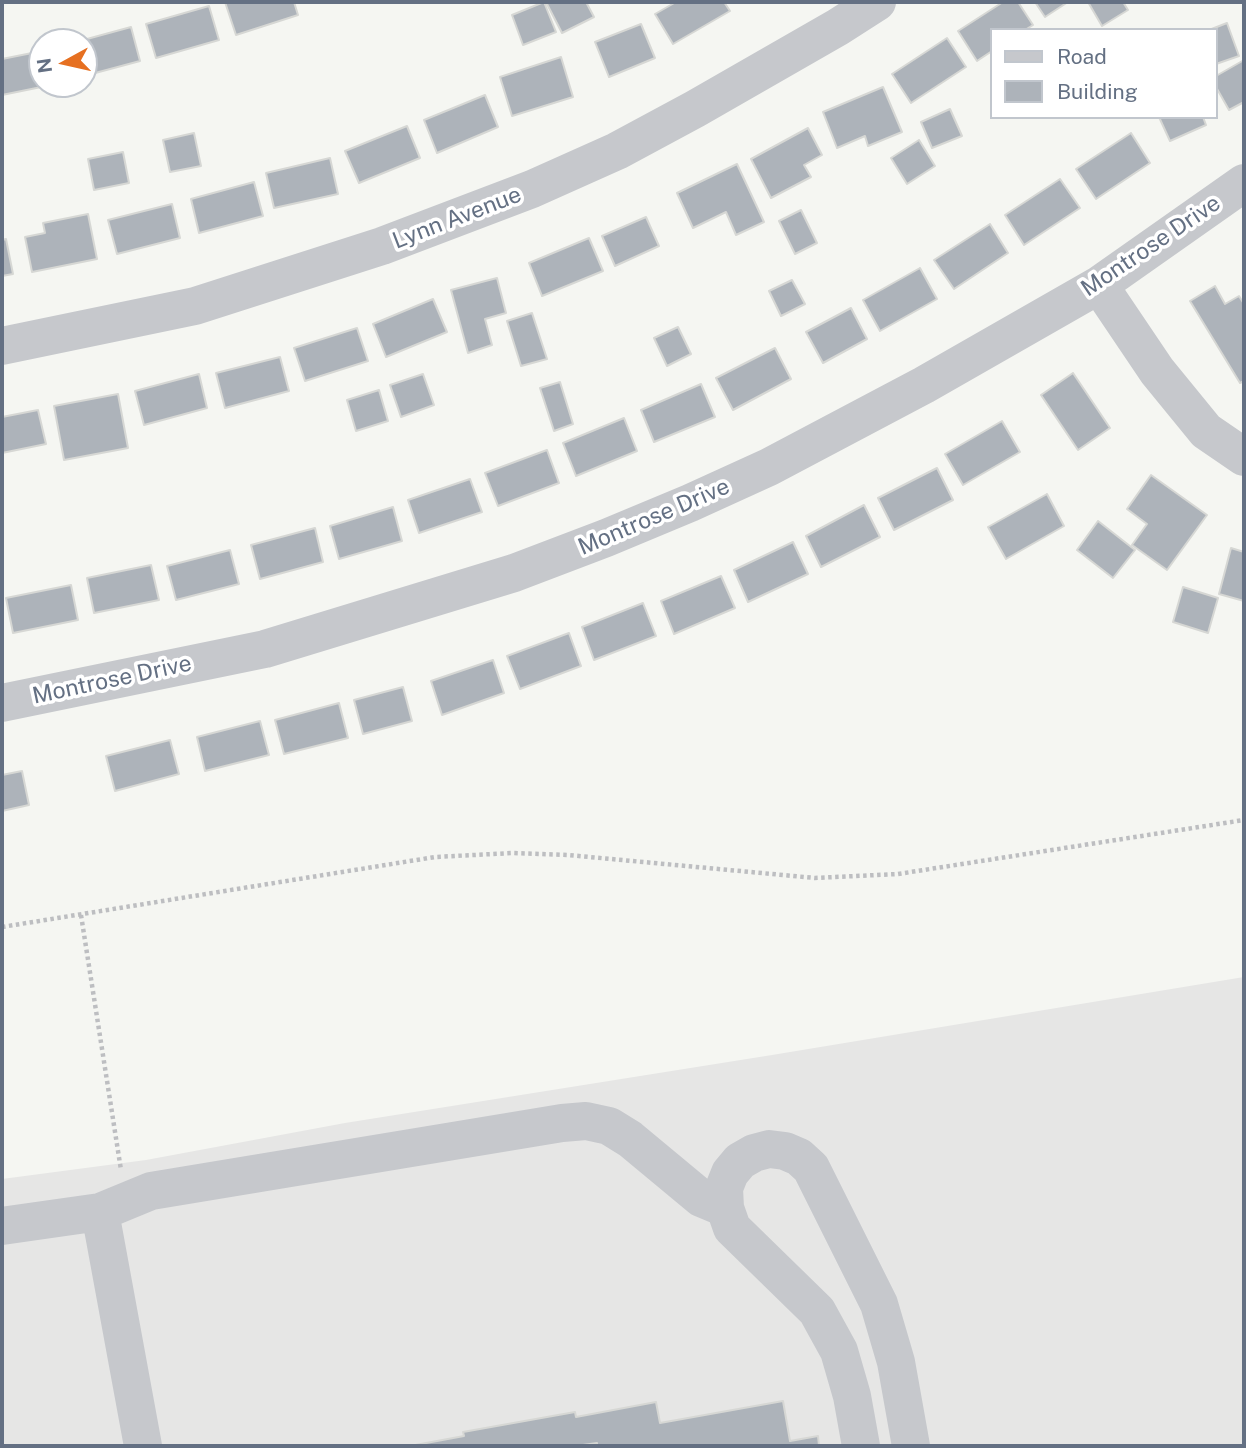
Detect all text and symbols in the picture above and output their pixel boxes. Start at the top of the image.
north arrow [28,28,98,98]
legend [990,28,1218,119]
text: Road [1057,44,1107,69]
text: N [32,57,56,75]
text: Building [1057,79,1138,104]
street label: Lynn Avenue [389,181,525,255]
street label: Montrose Drive [1076,189,1226,303]
street label: Montrose Drive [574,473,734,561]
street label: Montrose Drive [30,650,194,710]

